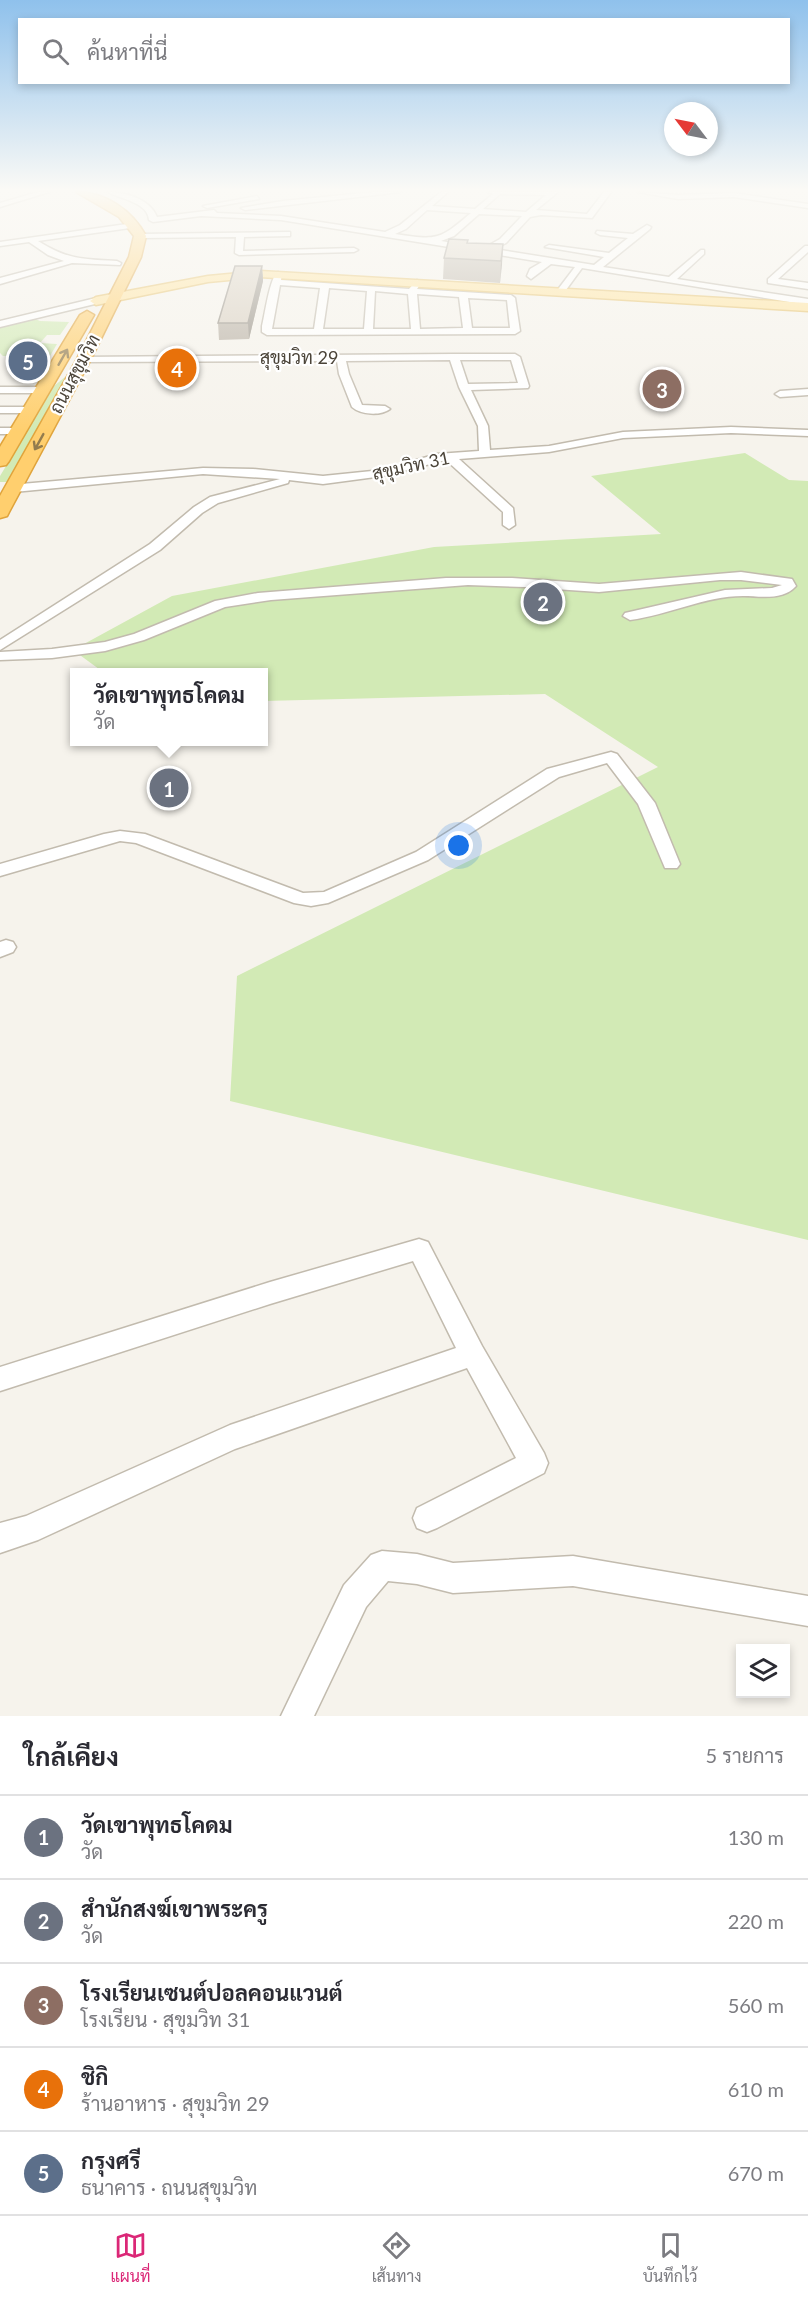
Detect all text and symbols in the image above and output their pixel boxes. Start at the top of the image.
search box [18,18,790,84]
icon: search [39,35,72,68]
text: ค้นหาที่นี่ [87,38,167,65]
north arrow [664,102,718,156]
street label: ถนนสุขุมวิท [44,330,106,418]
pin: 5 [9,338,48,384]
pin: 4 [158,346,196,391]
street label: สุขุมวิท 29 [260,346,338,370]
one-way arrow [57,349,69,366]
pin: 3 [642,366,682,412]
one-way arrow [33,432,44,450]
street label: สุขุมวิท 31 [370,446,452,486]
pin: 2 [524,580,562,624]
popup [70,668,268,746]
text: วัดเขาพุทธโคดม [93,681,245,708]
text: วัด [93,709,115,733]
pin: 1 [150,766,188,810]
your location [444,831,473,860]
map controls [736,1644,790,1698]
button: layers [736,1644,790,1698]
text: ใกล้เคียง [24,1740,119,1772]
text: 5 รายการ [706,1743,784,1767]
text: วัดเขาพุทธโคดม [81,1811,233,1838]
text: 1 [38,1825,49,1849]
text: 130 m [728,1825,784,1849]
text: วัด [81,1839,103,1863]
text: สำนักสงฆ์เขาพระครู [81,1895,268,1922]
text: 2 [38,1909,49,1933]
text: 220 m [728,1909,784,1933]
text: วัด [81,1923,103,1947]
text: โรงเรียนเซนต์ปอลคอนแวนต์ [81,1979,343,2006]
text: 3 [38,1993,49,2017]
text: 560 m [728,1993,784,2017]
text: โรงเรียน · สุขุมวิท 31 [81,2007,250,2031]
text: ชิกิ [81,2063,108,2090]
text: 4 [38,2077,49,2101]
text: 610 m [728,2077,784,2101]
text: ร้านอาหาร · สุขุมวิท 29 [81,2091,270,2115]
text: กรุงศรี [81,2147,140,2174]
text: 5 [38,2161,49,2185]
text: 670 m [728,2161,784,2185]
text: ธนาคาร · ถนนสุขุมวิท [81,2175,257,2199]
tab: แผนที่ [111,2229,150,2286]
tab: เส้นทาง [372,2229,422,2286]
tab: บันทึกไว้ [643,2229,697,2286]

